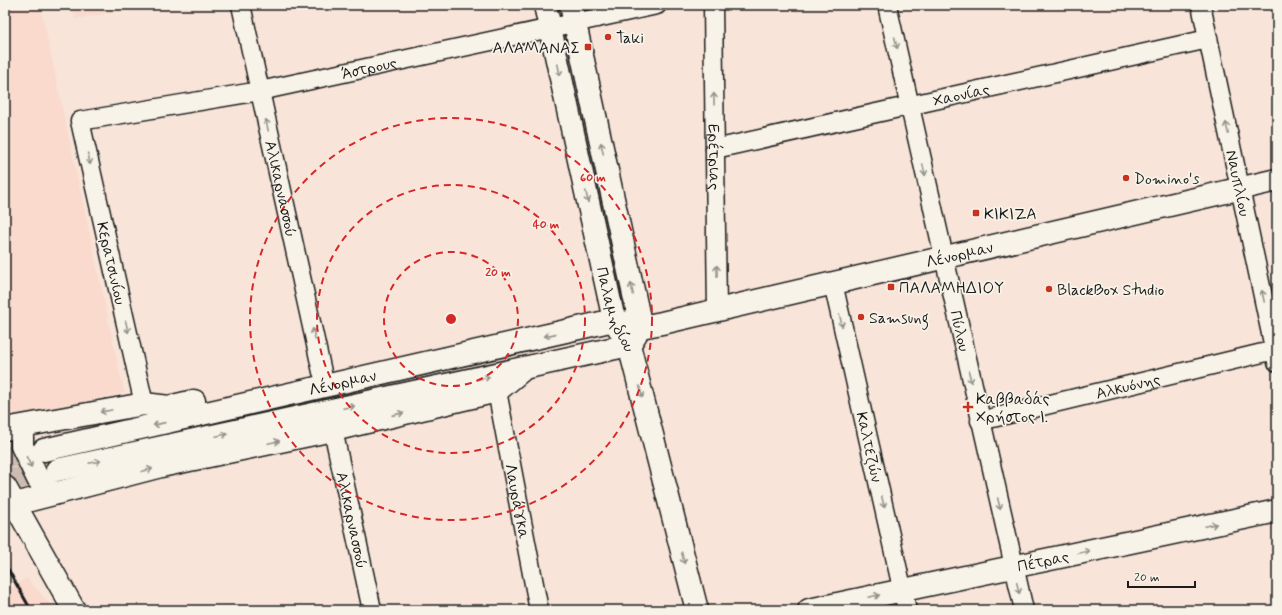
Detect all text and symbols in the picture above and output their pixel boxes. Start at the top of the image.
place label: Taki [616,28,644,49]
marker: Taki [603,32,613,42]
one-way arrow [892,36,900,49]
place label: ΑΛΑΜΑΝΑΣ [493,38,580,59]
marker: ΑΛΑΜΑΝΑΣ [583,42,593,52]
street label: Άστρους [339,53,399,85]
one-way arrow [556,64,564,77]
street label: Χαονίας [931,79,992,112]
one-way arrow [710,93,718,106]
one-way arrow [263,119,271,132]
one-way arrow [1222,122,1230,135]
street label: Ερέτριας [703,124,725,190]
street label: Αλικαρνασσού [259,139,301,239]
one-way arrow [598,142,606,155]
street label: Ναυπλίου [1220,148,1255,218]
one-way arrow [85,153,93,166]
one-way arrow [921,163,929,176]
place label: Domino's [1134,169,1200,190]
text: 60 m [580,170,606,186]
marker: Domino's [1121,173,1131,183]
one-way arrow [584,191,592,204]
place label: ΚΙΚΙΖΑ [984,204,1037,225]
marker: ΚΙΚΙΖΑ [971,208,981,218]
text: 40 m [533,217,560,233]
street label: Κερατσινίου [91,220,130,307]
street label: Λένορμαν [924,237,995,273]
text: 20 m [485,265,511,281]
street label: Παλαμηδίου [591,265,639,354]
one-way arrow [713,265,721,278]
place label: ΠΑΛΑΜΗΔΙΟΥ [899,278,1004,299]
place label: BlackBox Studio [1057,280,1164,301]
marker: ΠΑΛΑΜΗΔΙΟΥ [886,282,896,292]
one-way arrow [628,283,636,296]
marker: BlackBox Studio [1044,284,1054,294]
one-way arrow [1258,290,1266,303]
place label: Samsung [869,308,929,330]
street label: Πύλου [944,308,974,354]
centre of rings [444,312,458,326]
marker: Samsung [856,312,866,322]
one-way arrow [838,314,846,327]
one-way arrow [123,320,131,333]
one-way arrow [309,328,317,341]
one-way arrow [543,331,556,339]
street label: Λένορμαν [307,366,378,401]
street label: Αλκυόνης [1094,369,1163,405]
one-way arrow [967,370,975,383]
one-way arrow [477,373,490,381]
one-way arrow [637,385,645,398]
place label: Καββαδάς Χρήστος Ι. [976,389,1050,428]
one-way arrow [342,402,355,410]
marker: Καββαδάς Χρήστος Ι. [963,402,973,412]
one-way arrow [100,407,113,415]
one-way arrow [391,410,404,418]
street label: Καλτεζών [850,410,887,485]
one-way arrow [152,420,165,428]
one-way arrow [215,430,228,438]
one-way arrow [267,438,280,446]
one-way arrow [26,456,34,468]
one-way arrow [88,458,101,466]
street label: Λαυράγκα [499,462,534,541]
one-way arrow [140,465,153,473]
street label: Αλικαρνασσού [330,470,372,571]
one-way arrow [879,496,887,509]
one-way arrow [996,497,1004,510]
one-way arrow [1204,520,1217,528]
street label: Πέτρας [1015,546,1071,578]
one-way arrow [1077,547,1090,555]
one-way arrow [680,551,688,564]
scale bar [1128,563,1195,589]
text: 20 m [1134,570,1160,586]
one-way arrow [1015,582,1023,595]
one-way arrow [868,592,881,600]

